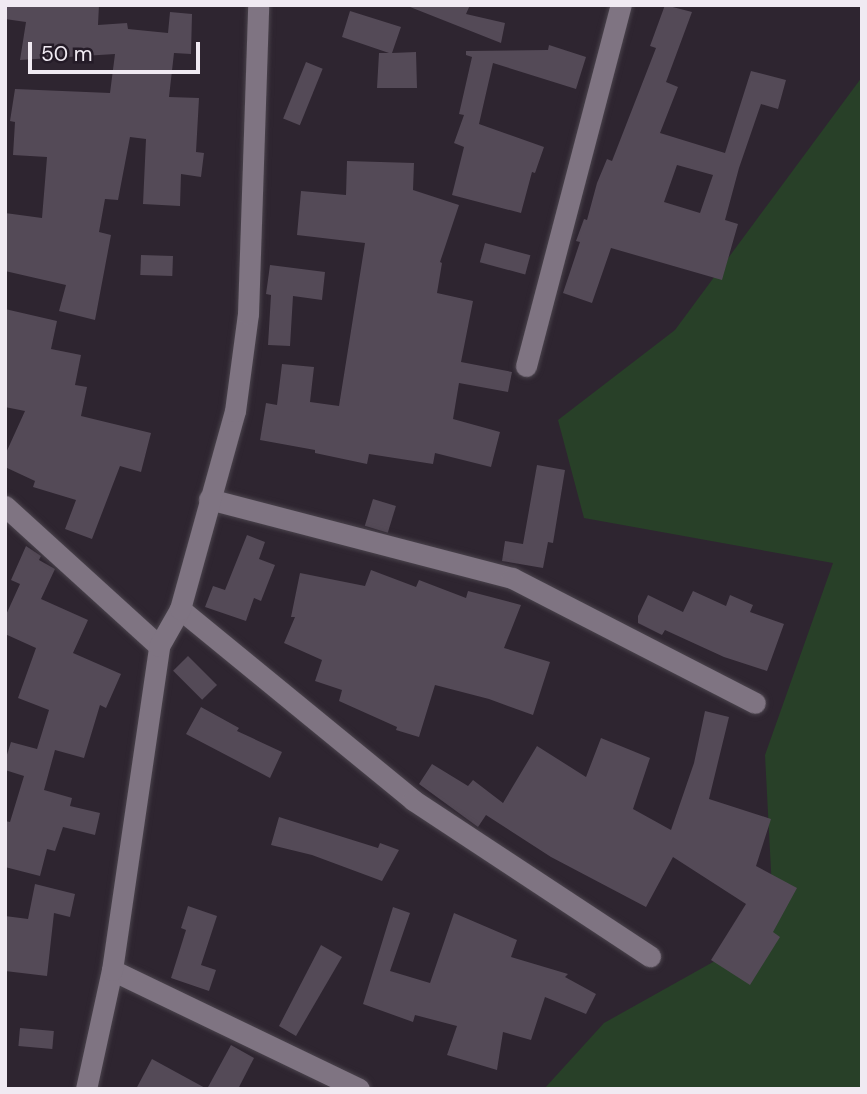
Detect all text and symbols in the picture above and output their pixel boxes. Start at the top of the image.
scale bar [32,28,203,72]
text: 50 m [41,40,92,68]

